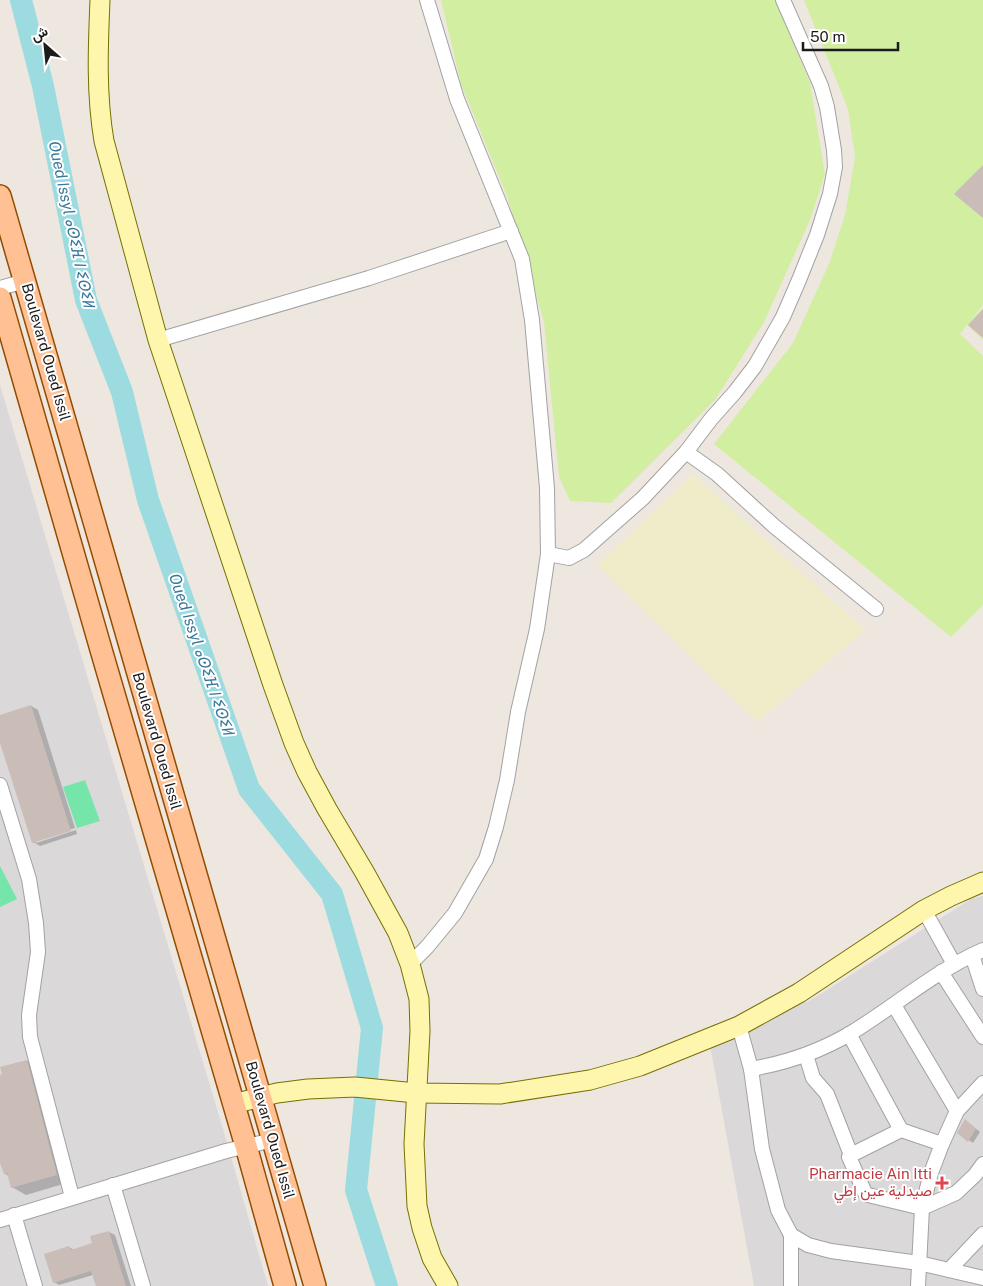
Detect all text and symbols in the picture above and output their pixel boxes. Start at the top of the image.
north arrow [20,20,70,70]
scale bar [803,20,898,52]
text: ش [28,22,51,45]
text: 50 m [810,28,845,45]
water label: Oued Issyl ⴰⵙⵉⴼ ⵏ ⵉⵙⵉⵍ [45,139,99,311]
street label: Boulevard Oued Issil [19,281,74,423]
water label: Oued Issyl ⴰⵙⵉⴼ ⵏ ⵉⵙⵉⵍ [165,571,239,739]
street label: Boulevard Oued Issil [130,670,185,812]
street label: Boulevard Oued Issil [243,1059,298,1201]
place label: Pharmacie Ain Itti صيدلية عين إطي [809,1165,932,1204]
marker: Pharmacie Ain Itti صيدلية عين إطي [936,1177,948,1189]

